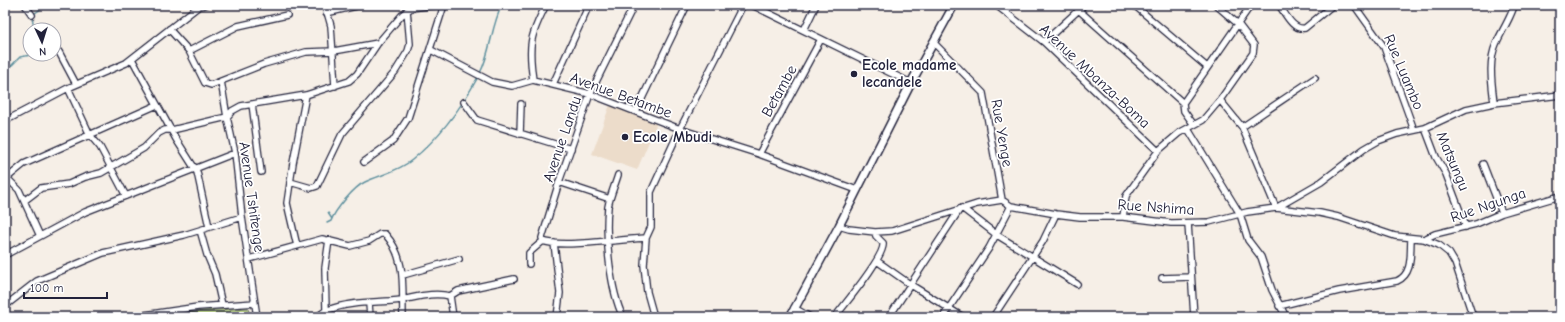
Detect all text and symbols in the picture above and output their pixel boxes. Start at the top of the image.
street label: Avenue Mbanza-Boma [1036,20,1154,132]
north arrow [22,22,62,62]
street label: Rue Luambo [1380,32,1428,112]
text: N [39,45,47,58]
place label: Ecole madame lecandele [862,56,956,91]
street label: Betambe [757,62,801,120]
street label: Avenue Betambe [568,68,675,122]
marker: Ecole madame lecandele [849,69,859,79]
street label: Avenue Landu [539,94,585,184]
street label: Rue Yenge [987,98,1017,169]
place label: Ecole Mbudi [633,128,712,146]
street label: Matsungu [1433,129,1473,193]
marker: Ecole Mbudi [620,132,630,142]
street label: Avenue Tshitenge [235,141,269,254]
street label: Rue Ngunga [1448,184,1528,226]
street label: Rue Nshima [1117,195,1195,219]
scale bar [24,274,107,300]
text: 100 m [30,281,63,295]

